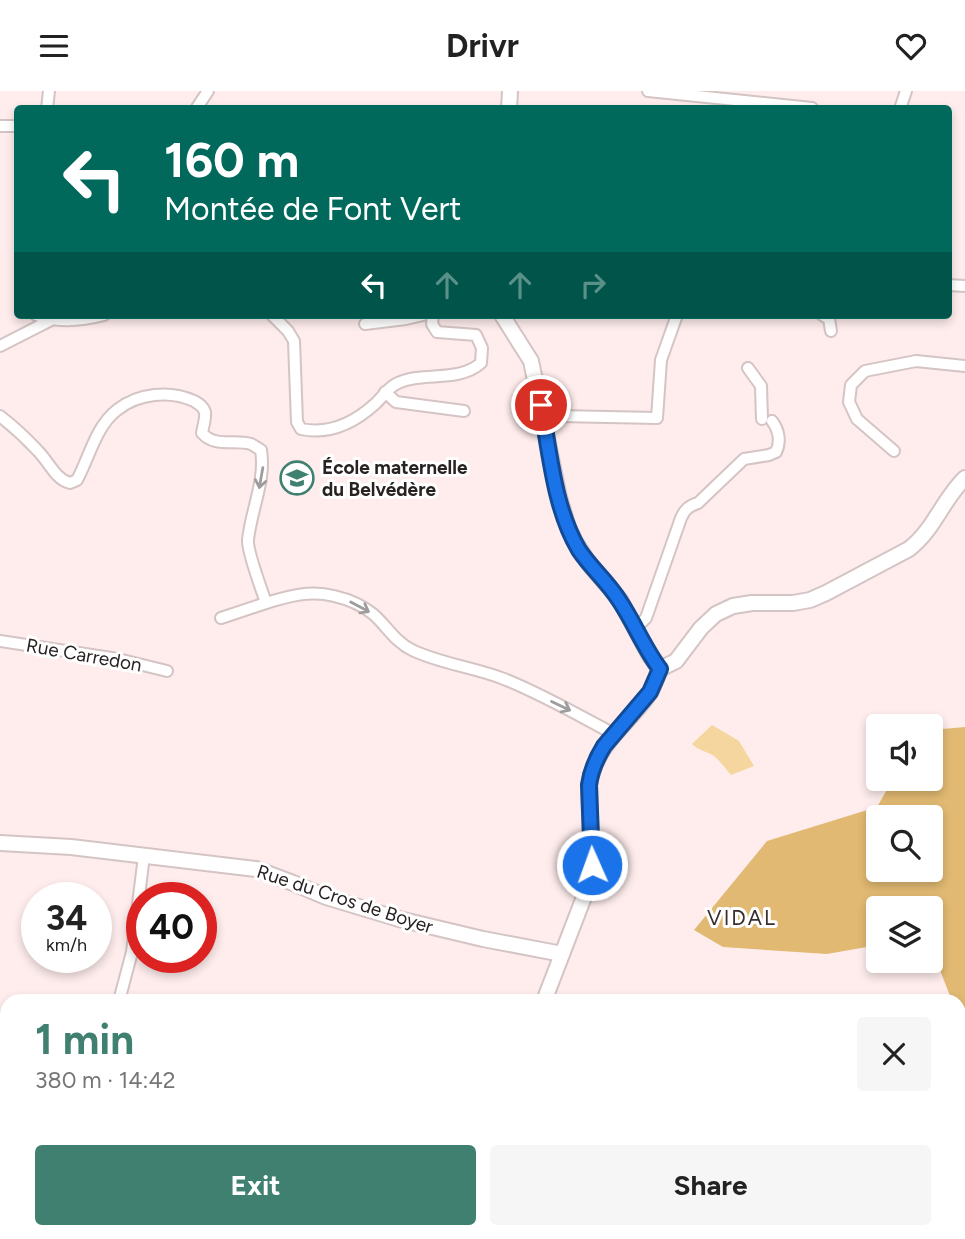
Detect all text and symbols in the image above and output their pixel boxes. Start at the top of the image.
icon: menu [35,27,73,65]
text: Drivr [446,27,519,65]
icon: heart [892,27,930,65]
text: 160 m [164,130,299,189]
icon: left [49,133,140,224]
text: Montée de Font Vert [164,190,461,228]
icon: left [355,266,393,304]
icon: ahead [428,266,466,304]
icon: ahead [501,266,539,304]
icon: right [574,266,612,304]
pin [511,375,571,435]
icon: arrive [522,386,560,424]
place label: École maternelle du Belvédère [322,456,468,501]
school or university icon: École maternelle du Belvédère [278,459,316,497]
one-way arrow [254,466,267,489]
one-way arrow [349,601,370,614]
street label: Rue Carredon [24,634,144,676]
one-way arrow [550,700,571,713]
map controls [866,714,943,973]
button: sound [866,714,943,791]
button: search [866,805,943,882]
position arrow [555,828,629,902]
street label: Rue du Cros de Boyer [254,860,437,939]
speed limit sign: 40 [126,882,217,973]
button: layers [866,896,943,973]
text: 34 [46,897,87,939]
district label: VIDAL [707,905,777,930]
text: km/h [46,934,87,956]
text: 1 min [35,1014,134,1065]
button: close [857,1017,931,1091]
text: 380 m · 14:42 [35,1066,176,1094]
button: Exit [35,1145,476,1225]
button: Share [490,1145,931,1225]

